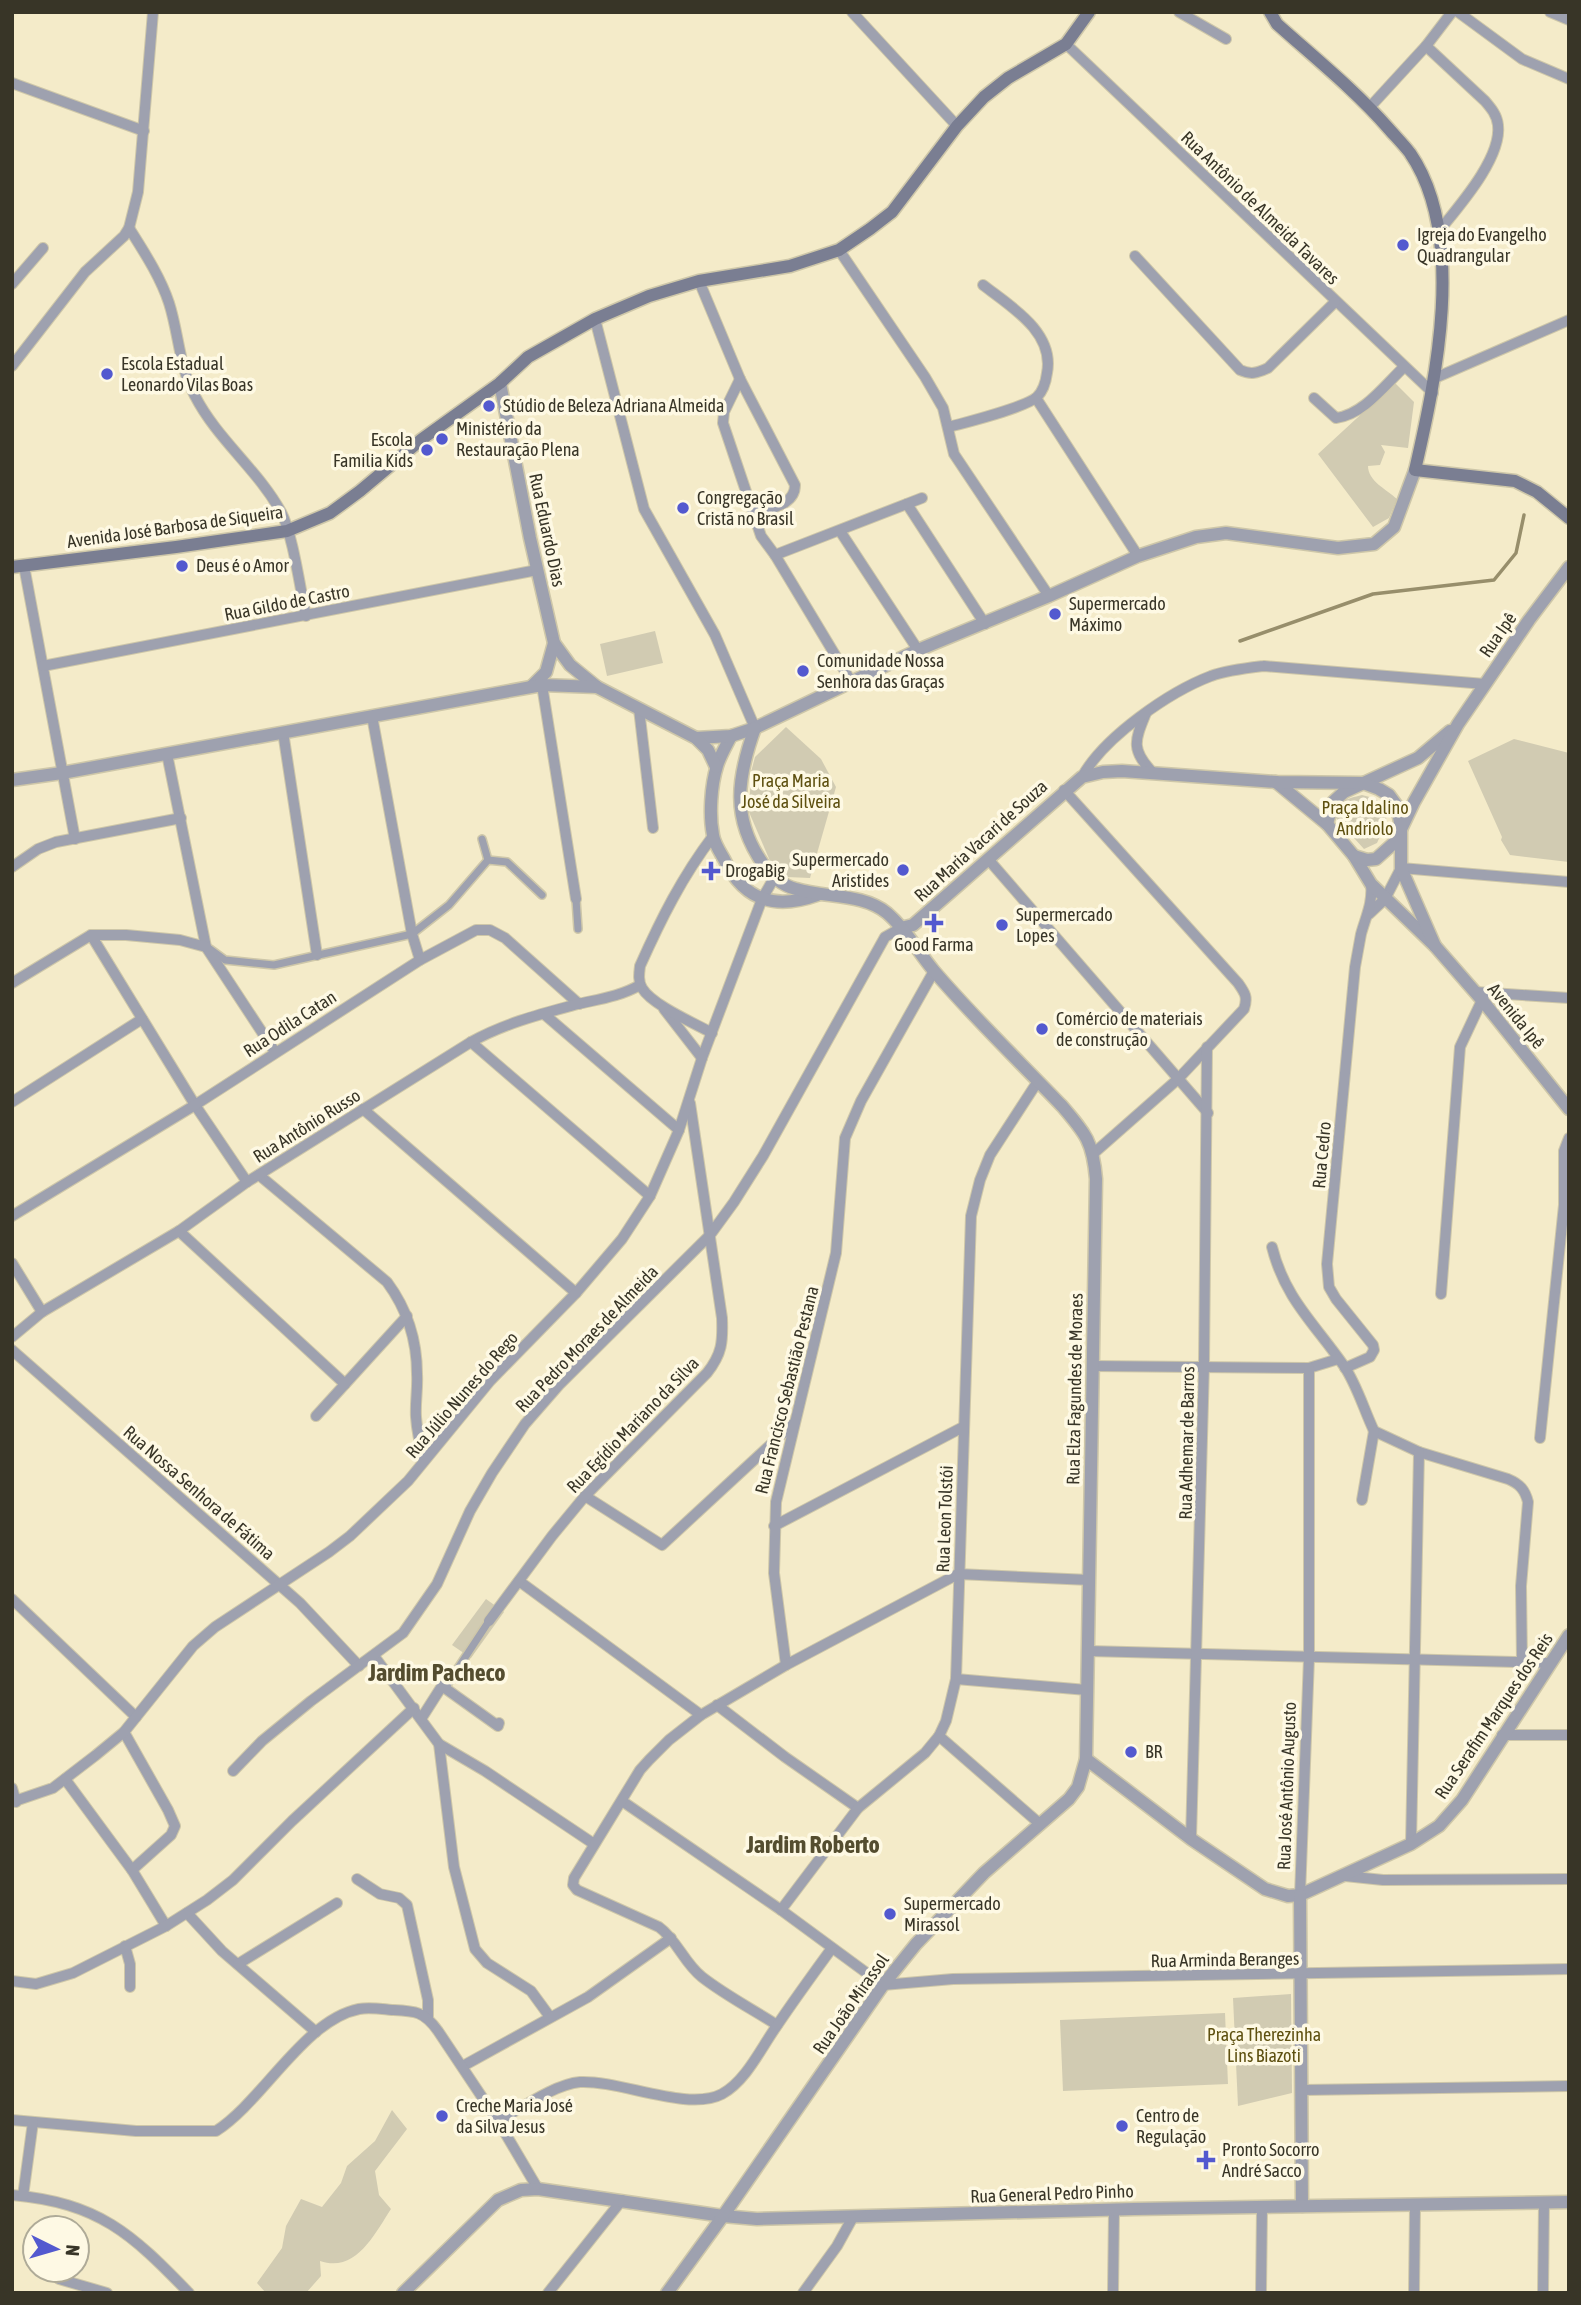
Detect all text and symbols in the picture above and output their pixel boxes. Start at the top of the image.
street label: Rua Antônio de Almeida Tavares [1177,127,1344,289]
place label: Igreja do Evangelho Quadrangular [1417,224,1547,266]
marker: Igreja do Evangelho Quadrangular [1395,237,1411,253]
place label: Escola Estadual Leonardo Vilas Boas [121,353,253,395]
marker: Escola Estadual Leonardo Vilas Boas [99,366,115,382]
place label: Stúdio de Beleza Adriana Almeida [503,395,725,416]
marker: Stúdio de Beleza Adriana Almeida [481,398,497,414]
place label: Ministério da Restauração Plena [456,418,580,460]
place label: Escola Familia Kids [333,429,413,471]
marker: Ministério da Restauração Plena [434,431,450,447]
marker: Escola Familia Kids [419,442,435,458]
street label: Rua Eduardo Dias [525,471,570,589]
place label: Congregação Cristã no Brasil [697,487,794,529]
marker: Congregação Cristã no Brasil [675,500,691,516]
street label: Avenida José Barbosa de Siqueira [66,501,284,552]
place label: Deus é o Amor [196,555,290,576]
marker: Deus é o Amor [174,558,190,574]
street label: Rua Gildo de Castro [222,580,351,625]
place label: Supermercado Máximo [1069,593,1166,635]
marker: Supermercado Máximo [1047,606,1063,622]
street label: Rua Ipê [1475,608,1520,661]
place label: Comunidade Nossa Senhora das Graças [817,650,944,692]
marker: Comunidade Nossa Senhora das Graças [795,663,811,679]
park label: Praça Maria José da Silveira [741,770,841,812]
street label: Rua Maria Vacari de Souza [910,775,1051,906]
park label: Praça Idalino Andriolo [1321,797,1409,839]
place label: Supermercado Aristides [792,849,889,891]
place label: DrogaBig [725,860,785,881]
marker: Supermercado Aristides [895,862,911,878]
marker: DrogaBig [703,863,719,879]
place label: Supermercado Lopes [1016,904,1113,946]
marker: Good Farma [926,915,942,931]
marker: Supermercado Lopes [994,917,1010,933]
place label: Good Farma [894,934,974,955]
street label: Avenida Ipê [1484,979,1549,1053]
street label: Rua Odila Catan [240,986,340,1061]
place label: Comércio de materiais de construção [1056,1008,1203,1050]
marker: Comércio de materiais de construção [1034,1021,1050,1037]
street label: Rua Antônio Russo [249,1084,364,1167]
street label: Rua Cedro [1308,1121,1335,1189]
street label: Rua Pedro Moraes de Almeida [511,1261,662,1416]
street label: Rua Francisco Sebastião Pestana [750,1284,823,1496]
street label: Rua Elza Fagundes de Moraes [1062,1293,1087,1485]
street label: Rua Júlio Nunes do Rego [401,1327,522,1462]
street label: Rua Egídio Mariano da Silva [562,1352,703,1497]
street label: Rua Adhemar de Barros [1175,1366,1198,1520]
street label: Rua Nossa Senhora de Fátima [119,1421,279,1564]
street label: Rua Leon Tolstói [932,1465,957,1573]
street label: Rua Serafim Marques dos Reis [1430,1629,1557,1803]
district label: Jardim Pacheco [367,1659,506,1686]
street label: Rua José Antônio Augusto [1273,1702,1300,1870]
place label: BR [1145,1741,1163,1762]
marker: BR [1123,1744,1139,1760]
district label: Jardim Roberto [745,1831,880,1858]
place label: Supermercado Mirassol [904,1893,1001,1935]
marker: Supermercado Mirassol [882,1906,898,1922]
street label: Rua Arminda Beranges [1151,1948,1299,1971]
street label: Rua João Mirassol [808,1949,893,2058]
park label: Praça Therezinha Lins Biazoti [1207,2024,1321,2066]
place label: Creche Maria José da Silva Jesus [456,2095,573,2137]
place label: Centro de Regulação [1136,2105,1206,2147]
marker: Creche Maria José da Silva Jesus [434,2108,450,2124]
marker: Centro de Regulação [1114,2118,1130,2134]
place label: Pronto Socorro André Sacco [1222,2139,1319,2181]
marker: Pronto Socorro André Sacco [1196,2150,1216,2170]
street label: Rua General Pedro Pinho [970,2180,1134,2207]
north arrow [21,2214,91,2284]
text: N [61,2244,84,2257]

